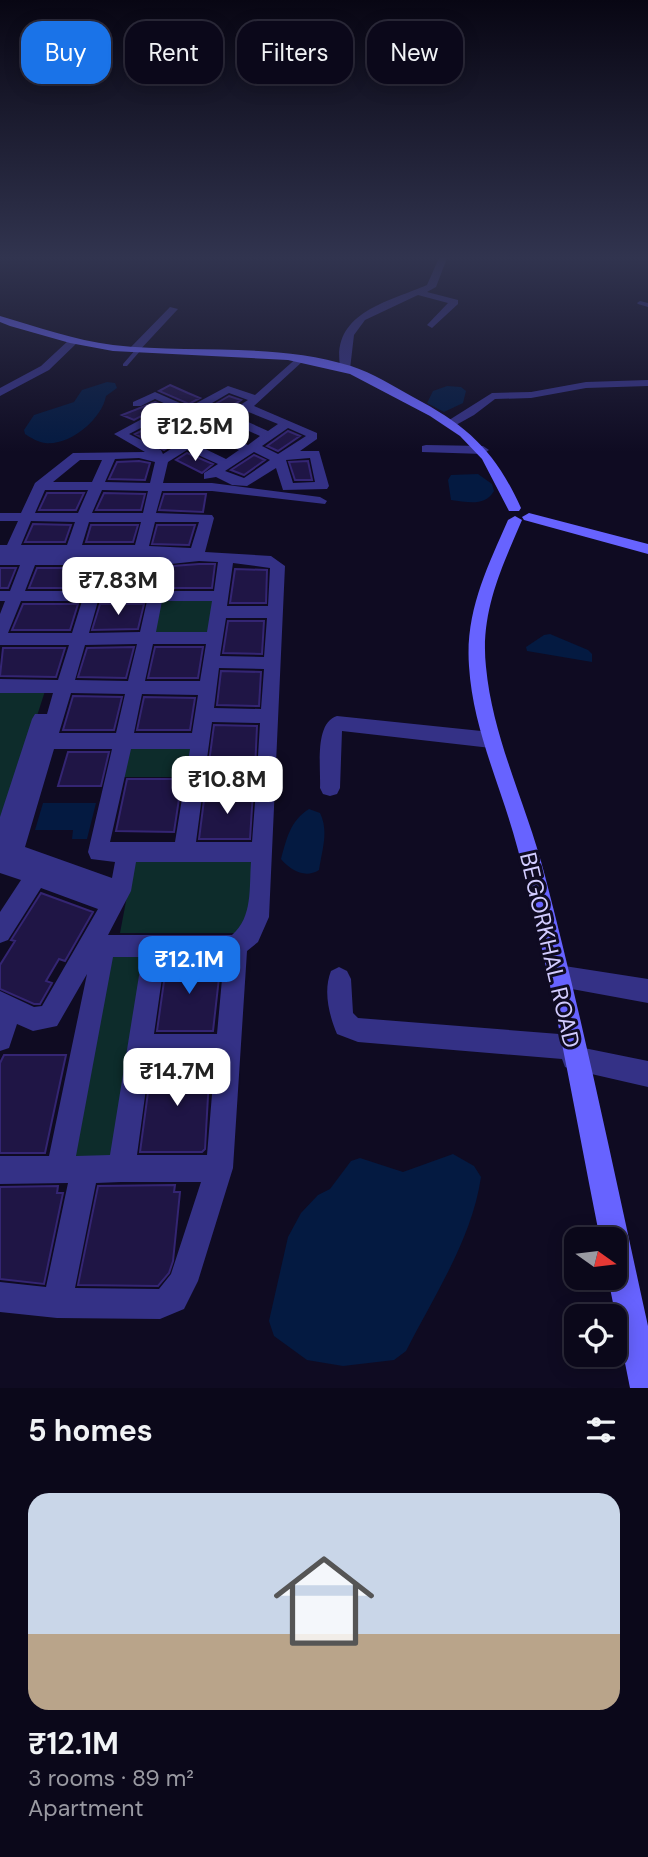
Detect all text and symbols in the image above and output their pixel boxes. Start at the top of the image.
chip: Buy [21,21,111,84]
chip: Rent [125,21,223,84]
chip: Filters [237,21,353,84]
chip: New [367,21,463,84]
pin: ₹12.5M [138,404,252,463]
text: ₹12.5M [157,411,233,441]
pin: ₹7.83M [61,558,175,617]
text: ₹7.83M [78,565,158,595]
pin: ₹10.8M [170,756,284,816]
text: ₹10.8M [188,764,266,794]
street label: BEGORKHAL ROAD [513,849,587,1051]
pin: ₹12.1M [132,936,246,996]
text: ₹12.1M [154,944,224,974]
pin: ₹14.7M [120,1048,234,1108]
text: ₹14.7M [139,1056,215,1086]
north arrow [564,1227,626,1290]
map controls [564,1227,627,1367]
button: locate [564,1304,627,1367]
text: 5 homes [28,1411,153,1450]
icon: filters [582,1411,620,1449]
icon: home [261,1538,387,1664]
text: ₹12.1M [28,1724,119,1763]
text: 3 rooms · 89 m² [28,1763,194,1793]
text: Apartment [28,1793,143,1823]

